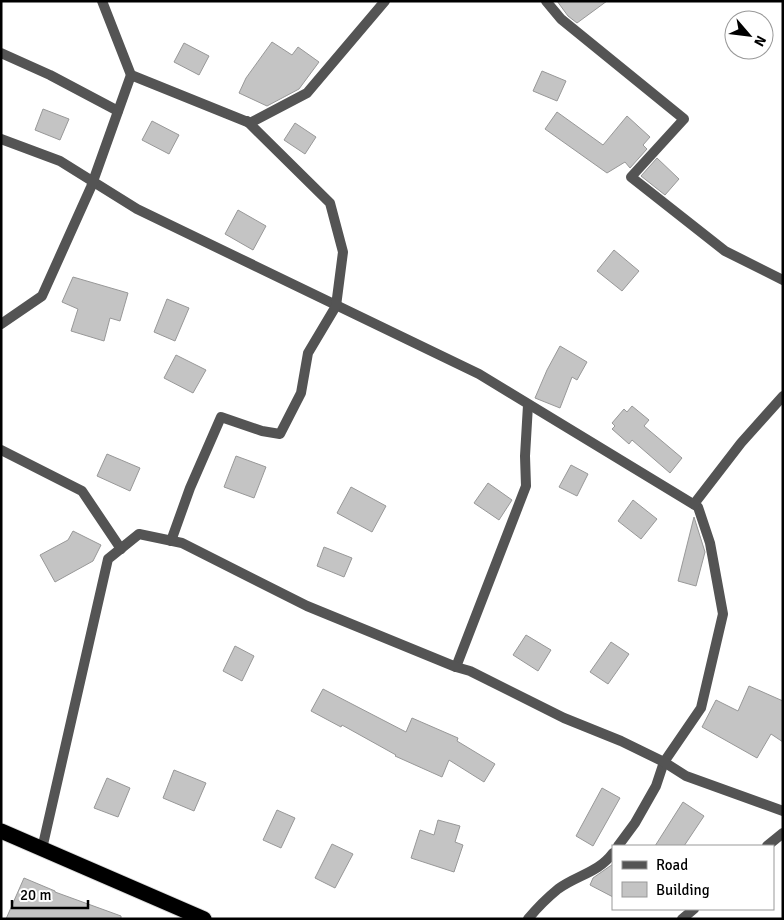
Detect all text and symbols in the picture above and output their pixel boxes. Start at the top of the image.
north arrow [724,10,774,60]
text: N [750,33,770,49]
legend [612,845,774,910]
text: Road [656,856,688,874]
scale bar [12,878,89,910]
text: Building [656,881,710,899]
text: 20 m [20,886,51,904]

